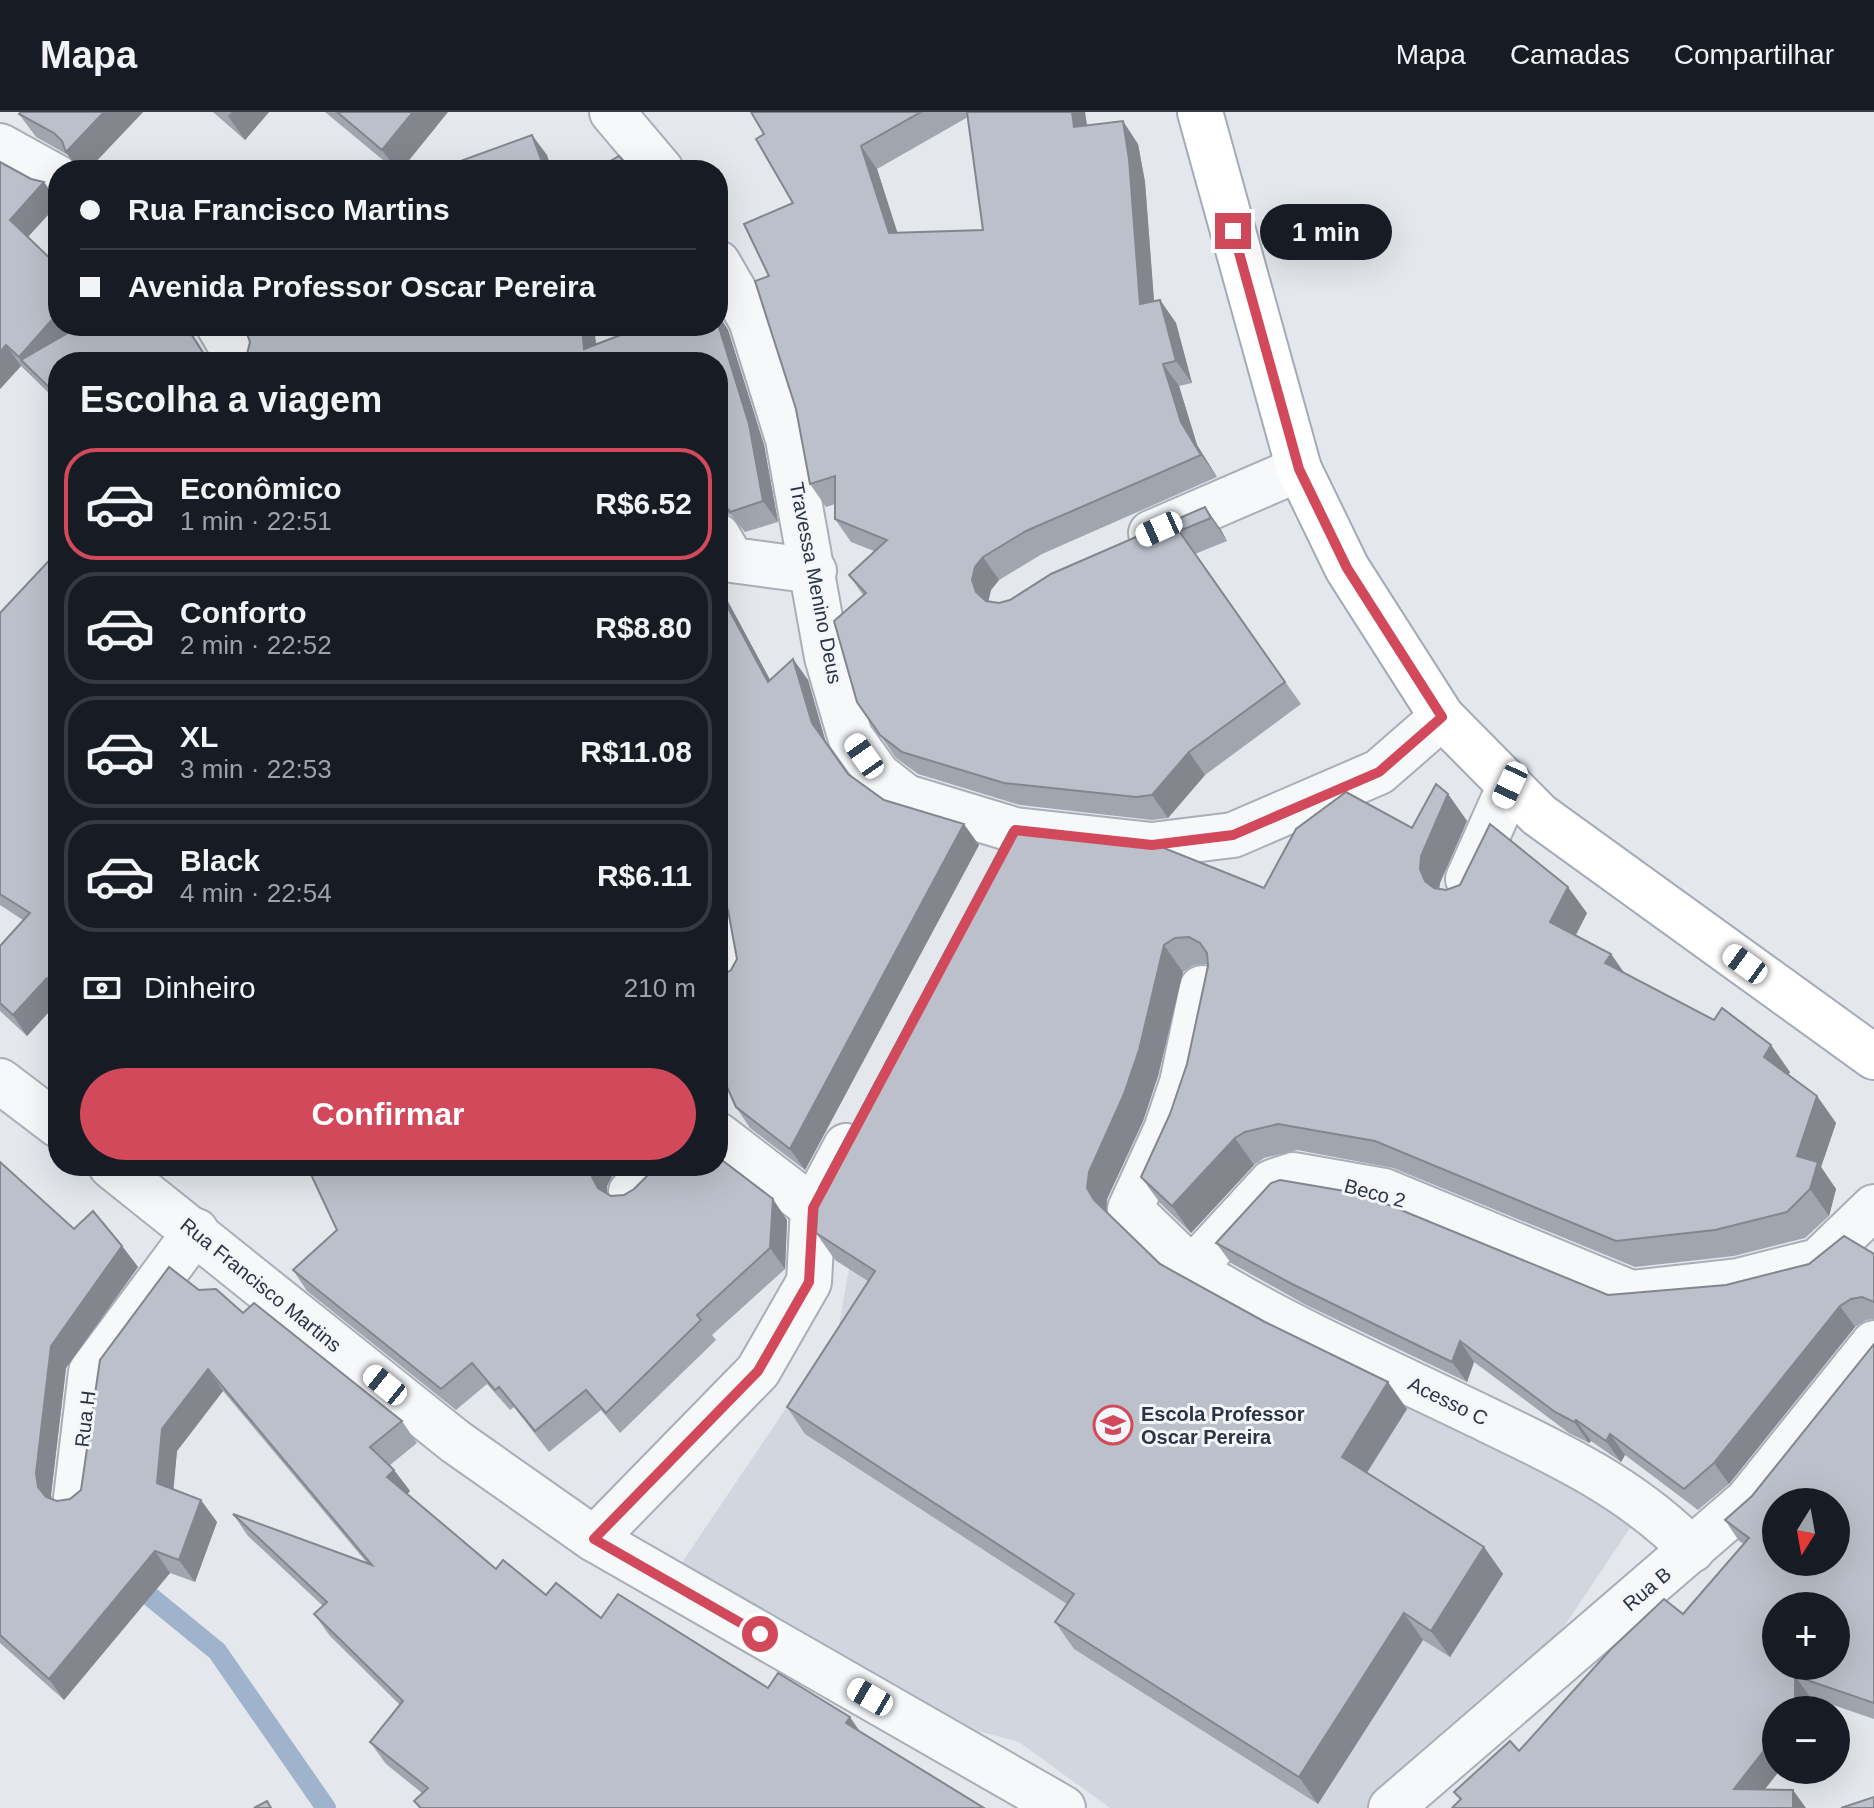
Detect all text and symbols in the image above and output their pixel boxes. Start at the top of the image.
text: Mapa [40,34,137,76]
text: Mapa [1396,39,1466,70]
text: Camadas [1510,39,1630,70]
text: Compartilhar [1674,39,1834,70]
text: Rua Francisco Martins [128,193,450,226]
callout: 1 min [1261,203,1393,259]
route end [1215,213,1251,249]
text: 1 min [1292,217,1360,247]
text: Avenida Professor Oscar Pereira [128,270,595,303]
text: Escolha a viagem [80,379,382,420]
icon: car [84,468,156,540]
text: Econômico [180,472,342,505]
street label: Travessa Menino Deus [786,480,846,686]
text: R$6.52 [595,487,692,520]
text: 1 min · 22:51 [180,506,332,536]
car [1132,508,1186,550]
icon: car [84,592,156,664]
text: Conforto [180,596,307,629]
text: R$8.80 [595,611,692,644]
text: 2 min · 22:52 [180,630,332,660]
icon: car [84,716,156,788]
text: XL [180,720,218,753]
car [840,729,888,783]
text: R$11.08 [580,735,692,768]
text: 3 min · 22:53 [180,754,332,784]
car [1489,758,1531,812]
icon: car [84,840,156,912]
text: Black [180,844,260,877]
text: R$6.11 [597,859,692,892]
text: 4 min · 22:54 [180,878,332,908]
car [1719,940,1771,988]
icon: cash [80,966,124,1010]
text: Dinheiro [144,971,256,1004]
text: 210 m [624,973,696,1003]
button: Confirmar [80,1068,696,1160]
street label: Beco 2 [1342,1174,1408,1212]
street label: Rua Francisco Martins [176,1213,346,1357]
car [359,1361,411,1409]
street label: Acesso C [1405,1372,1491,1430]
street label: Rua H [71,1390,99,1448]
place label: Escola Professor Oscar Pereira [1141,1403,1305,1448]
school or university icon: Escola Professor Oscar Pereira [1092,1404,1134,1446]
north arrow [1762,1488,1850,1576]
map controls [1762,1488,1850,1784]
street label: Rua B [1619,1563,1675,1615]
button: + [1762,1592,1850,1680]
route start [742,1616,778,1652]
car [843,1675,897,1719]
button: − [1762,1696,1850,1784]

